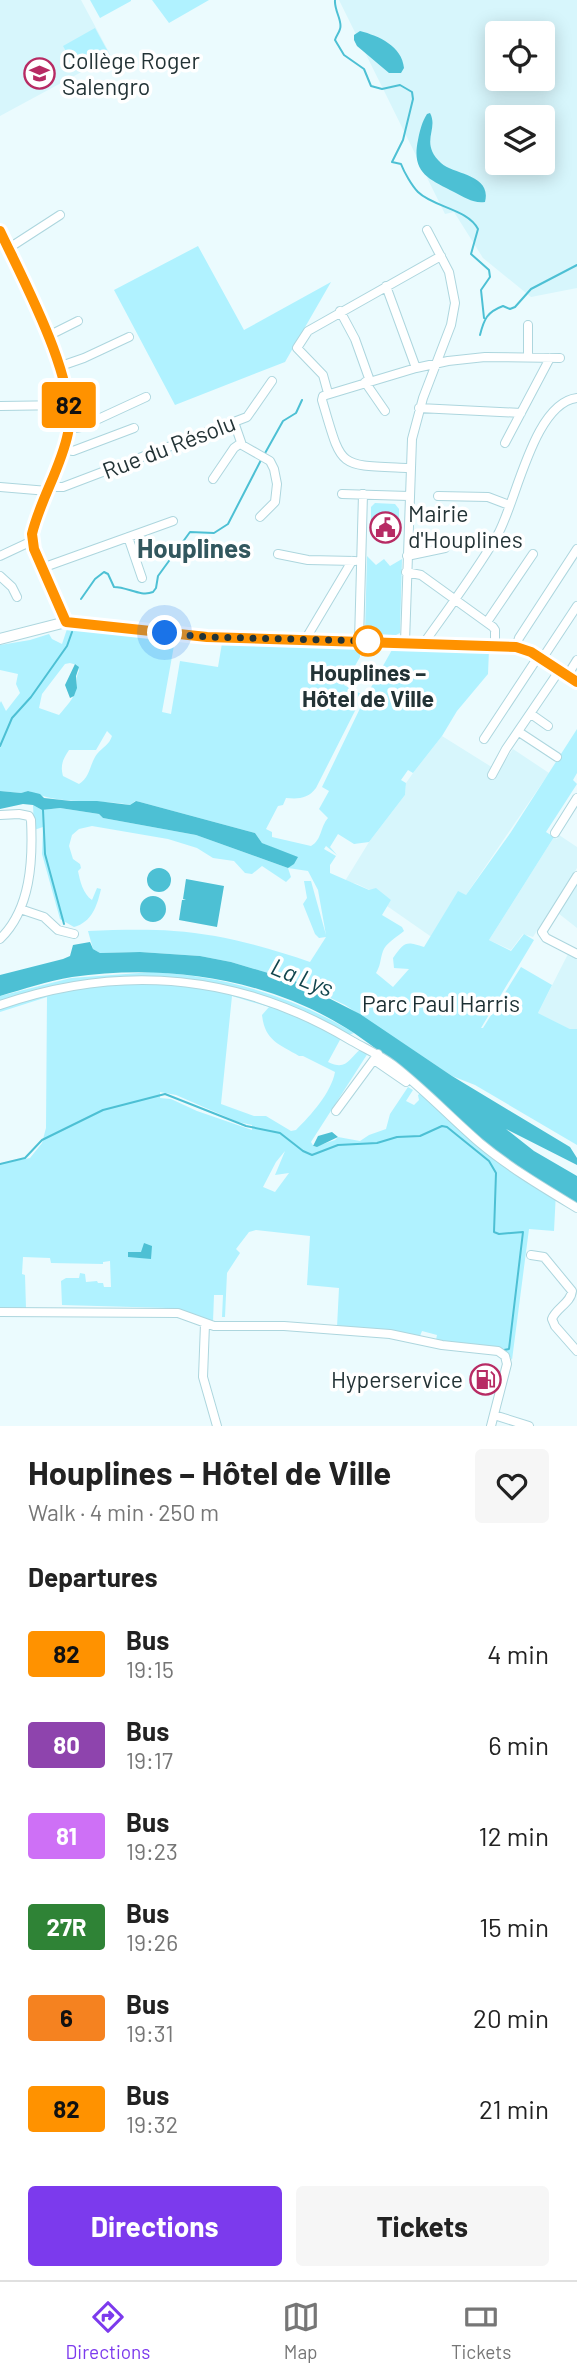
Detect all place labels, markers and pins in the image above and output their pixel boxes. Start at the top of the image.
place label: Collège Roger Salengro [62,46,201,100]
school or university icon: Collège Roger Salengro [22,57,56,91]
place label: Mairie d'Houplines [408,499,523,553]
public building icon: Mairie d'Houplines [368,510,402,544]
marker: Houplines – Hôtel de Ville [353,626,383,656]
place label: Houplines – Hôtel de Ville [302,658,434,712]
fuel station icon: Hyperservice [469,1363,503,1397]
place label: Hyperservice [331,1365,463,1393]

